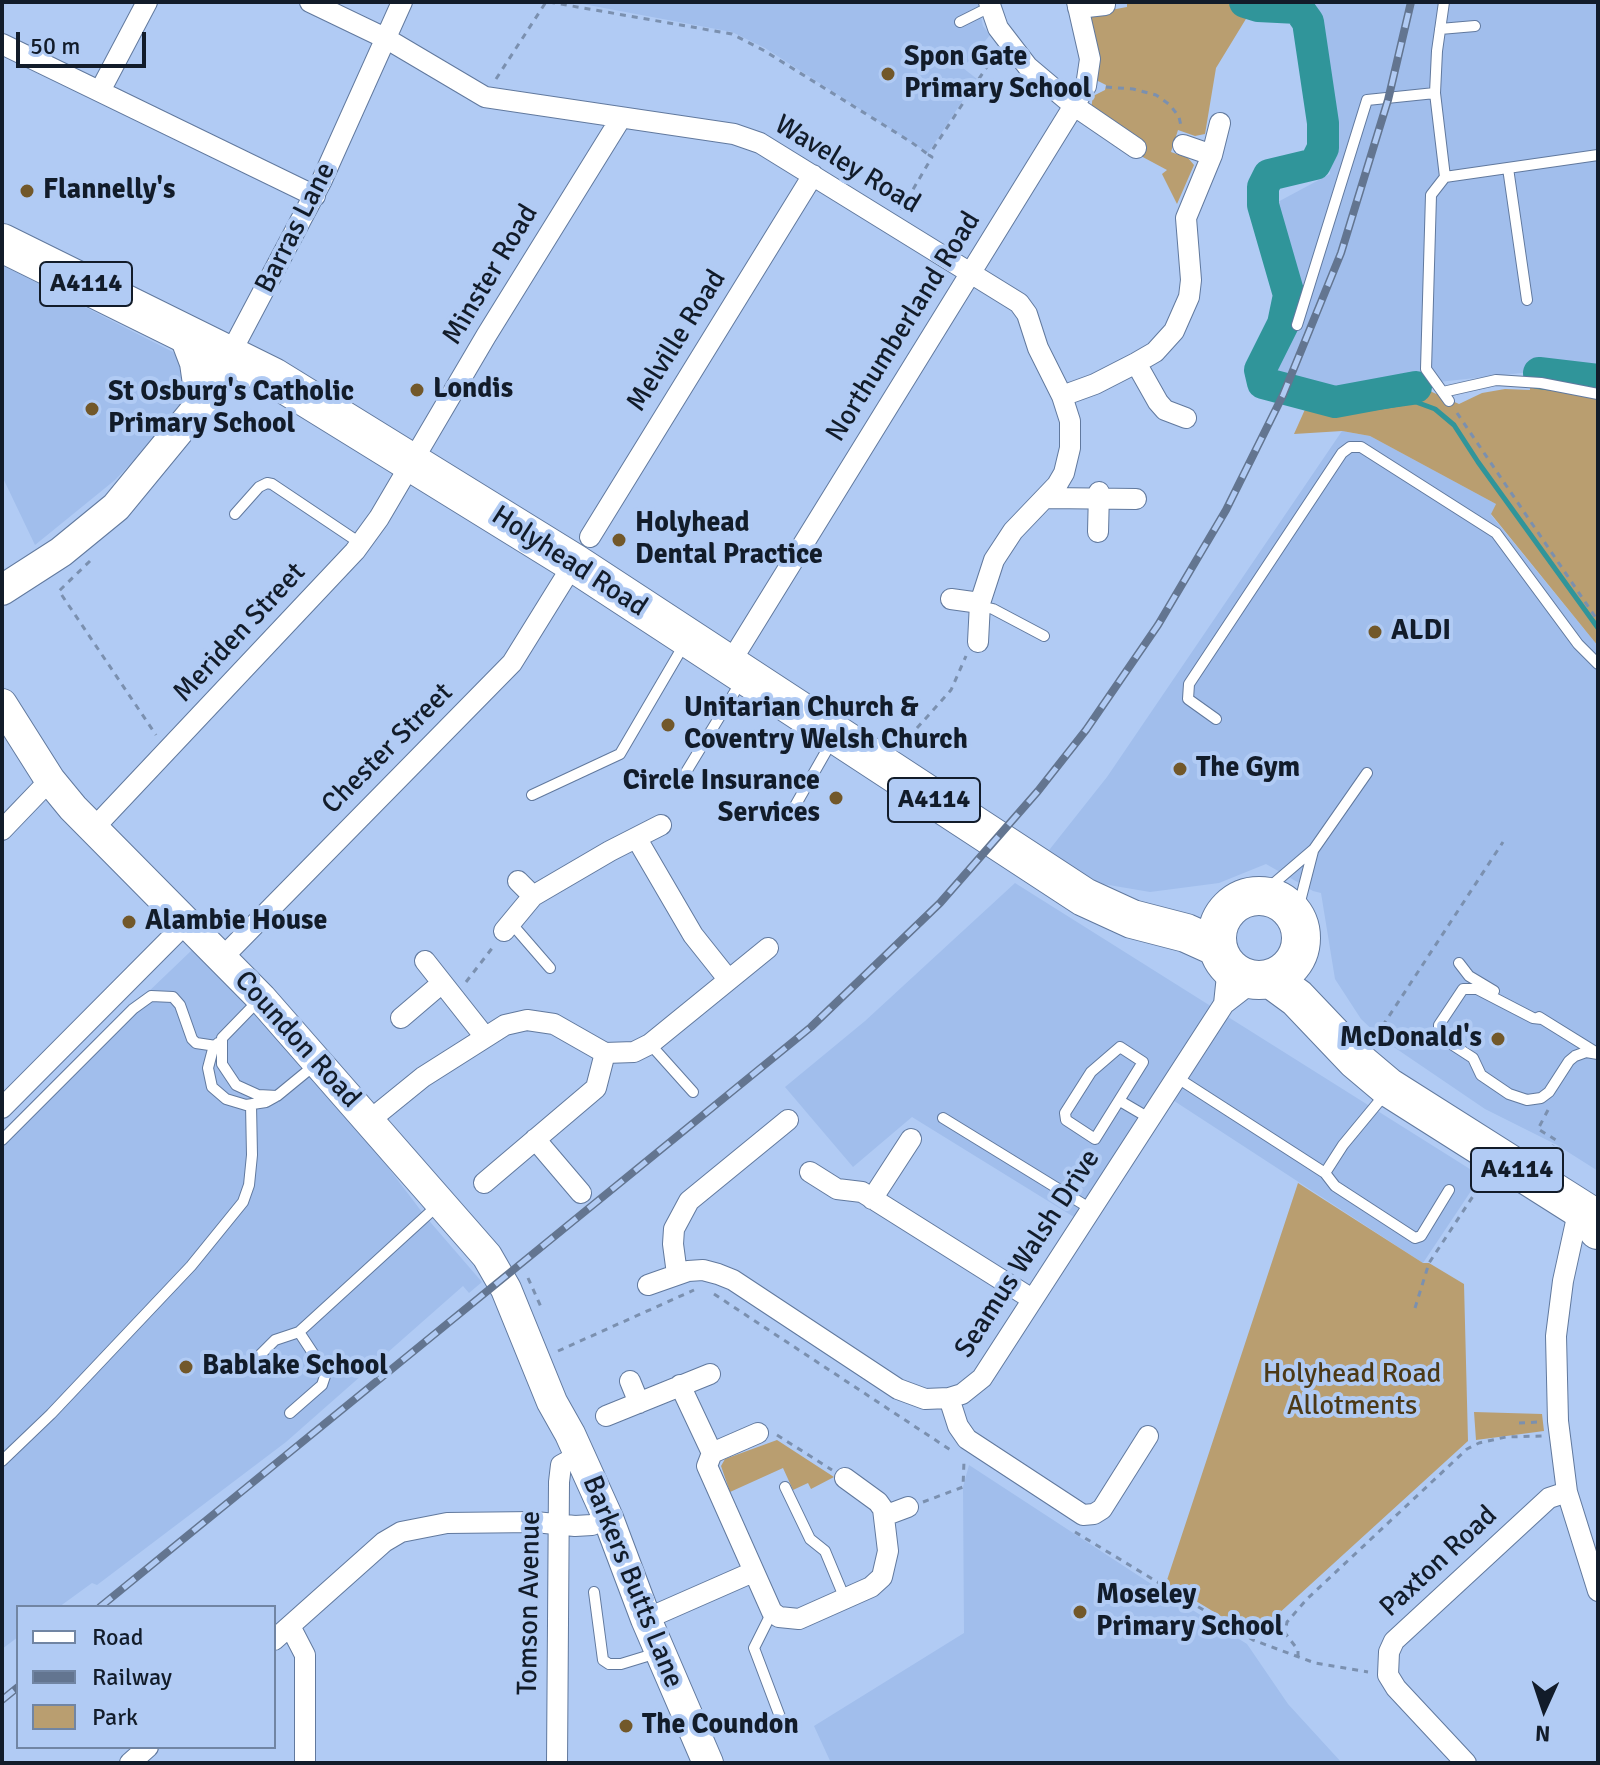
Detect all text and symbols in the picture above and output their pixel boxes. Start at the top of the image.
scale bar [20,16,150,66]
text: 50 m [30,31,80,61]
place label: Spon Gate Primary School [904,41,1091,107]
marker: Spon Gate Primary School [879,65,897,83]
street label: Waveley Road [768,108,926,222]
street label: Barras Lane [249,157,343,299]
place label: Flannelly's [43,174,175,208]
marker: Flannelly's [18,182,36,200]
street label: Minster Road [436,199,546,351]
street label: Northumberland Road [820,206,988,448]
road number: A4114 [40,262,132,306]
street label: Melville Road [620,264,734,418]
place label: Londis [433,373,513,407]
place label: St Osburg's Catholic Primary School [108,376,354,442]
marker: Londis [408,381,426,399]
marker: St Osburg's Catholic Primary School [83,400,101,418]
street label: Holyhead Road [485,499,653,625]
place label: Holyhead Dental Practice [635,507,823,573]
marker: Holyhead Dental Practice [610,531,628,549]
street label: Meriden Street [167,556,313,710]
place label: ALDI [1391,615,1451,649]
marker: ALDI [1366,623,1384,641]
street label: Chester Street [316,677,460,821]
place label: Unitarian Church & Coventry Welsh Church [684,692,968,758]
marker: Unitarian Church & Coventry Welsh Church [659,716,677,734]
place label: The Gym [1196,752,1300,786]
marker: The Gym [1171,760,1189,778]
place label: Circle Insurance Services [623,765,820,831]
road number: A4114 [888,778,980,822]
marker: Circle Insurance Services [827,789,845,807]
place label: Alambie House [145,905,327,939]
marker: Alambie House [120,913,138,931]
street label: Coundon Road [227,965,367,1115]
place label: McDonald's [1340,1022,1482,1056]
marker: McDonald's [1489,1030,1507,1048]
street label: Seamus Walsh Drive [948,1144,1108,1364]
road number: A4114 [1471,1148,1563,1192]
place label: Bablake School [202,1350,388,1384]
marker: Bablake School [177,1358,195,1376]
park label: Holyhead Road Allotments [1263,1358,1441,1424]
street label: Barkers Butts Lane [574,1471,690,1693]
street label: Paxton Road [1373,1499,1505,1625]
street label: Tomson Avenue [512,1511,548,1695]
place label: Moseley Primary School [1096,1579,1283,1645]
marker: Moseley Primary School [1071,1603,1089,1621]
legend [16,1605,276,1749]
text: Road [92,1622,143,1652]
text: Railway [92,1662,172,1692]
north arrow [1504,1669,1584,1749]
text: Park [92,1702,138,1732]
place label: The Coundon [642,1709,799,1743]
marker: The Coundon [617,1717,635,1735]
text: N [1534,1720,1551,1747]

